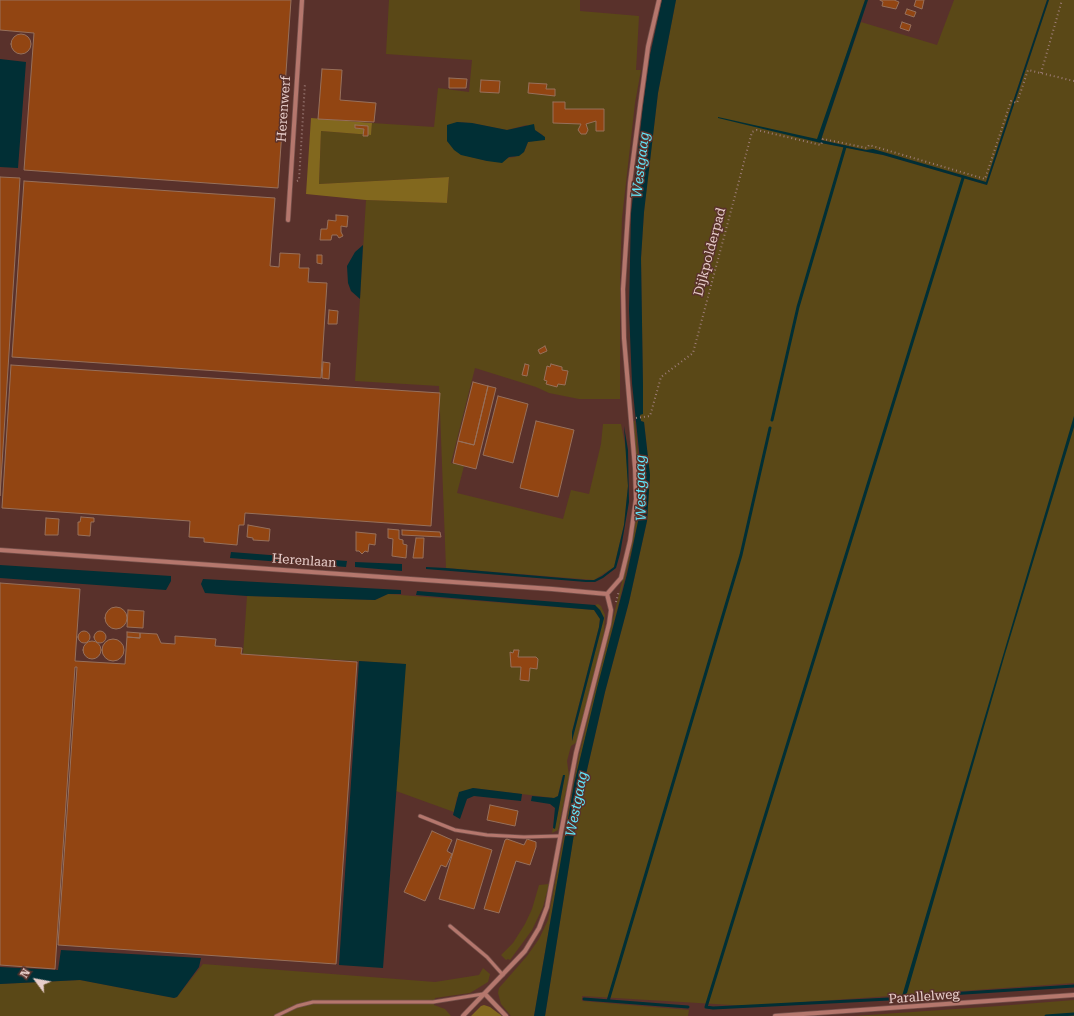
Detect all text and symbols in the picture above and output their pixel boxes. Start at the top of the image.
street label: Herenwerf [274,75,294,143]
water label: Westgaag [629,131,653,199]
street label: Dijkpolderpad [691,206,729,298]
water label: Westgaag [632,455,650,521]
street label: Herenlaan [271,551,337,571]
water label: Westgaag [562,770,592,838]
north arrow [16,960,56,1000]
text: N [18,966,33,980]
street label: Parallelweg [888,987,960,1007]

